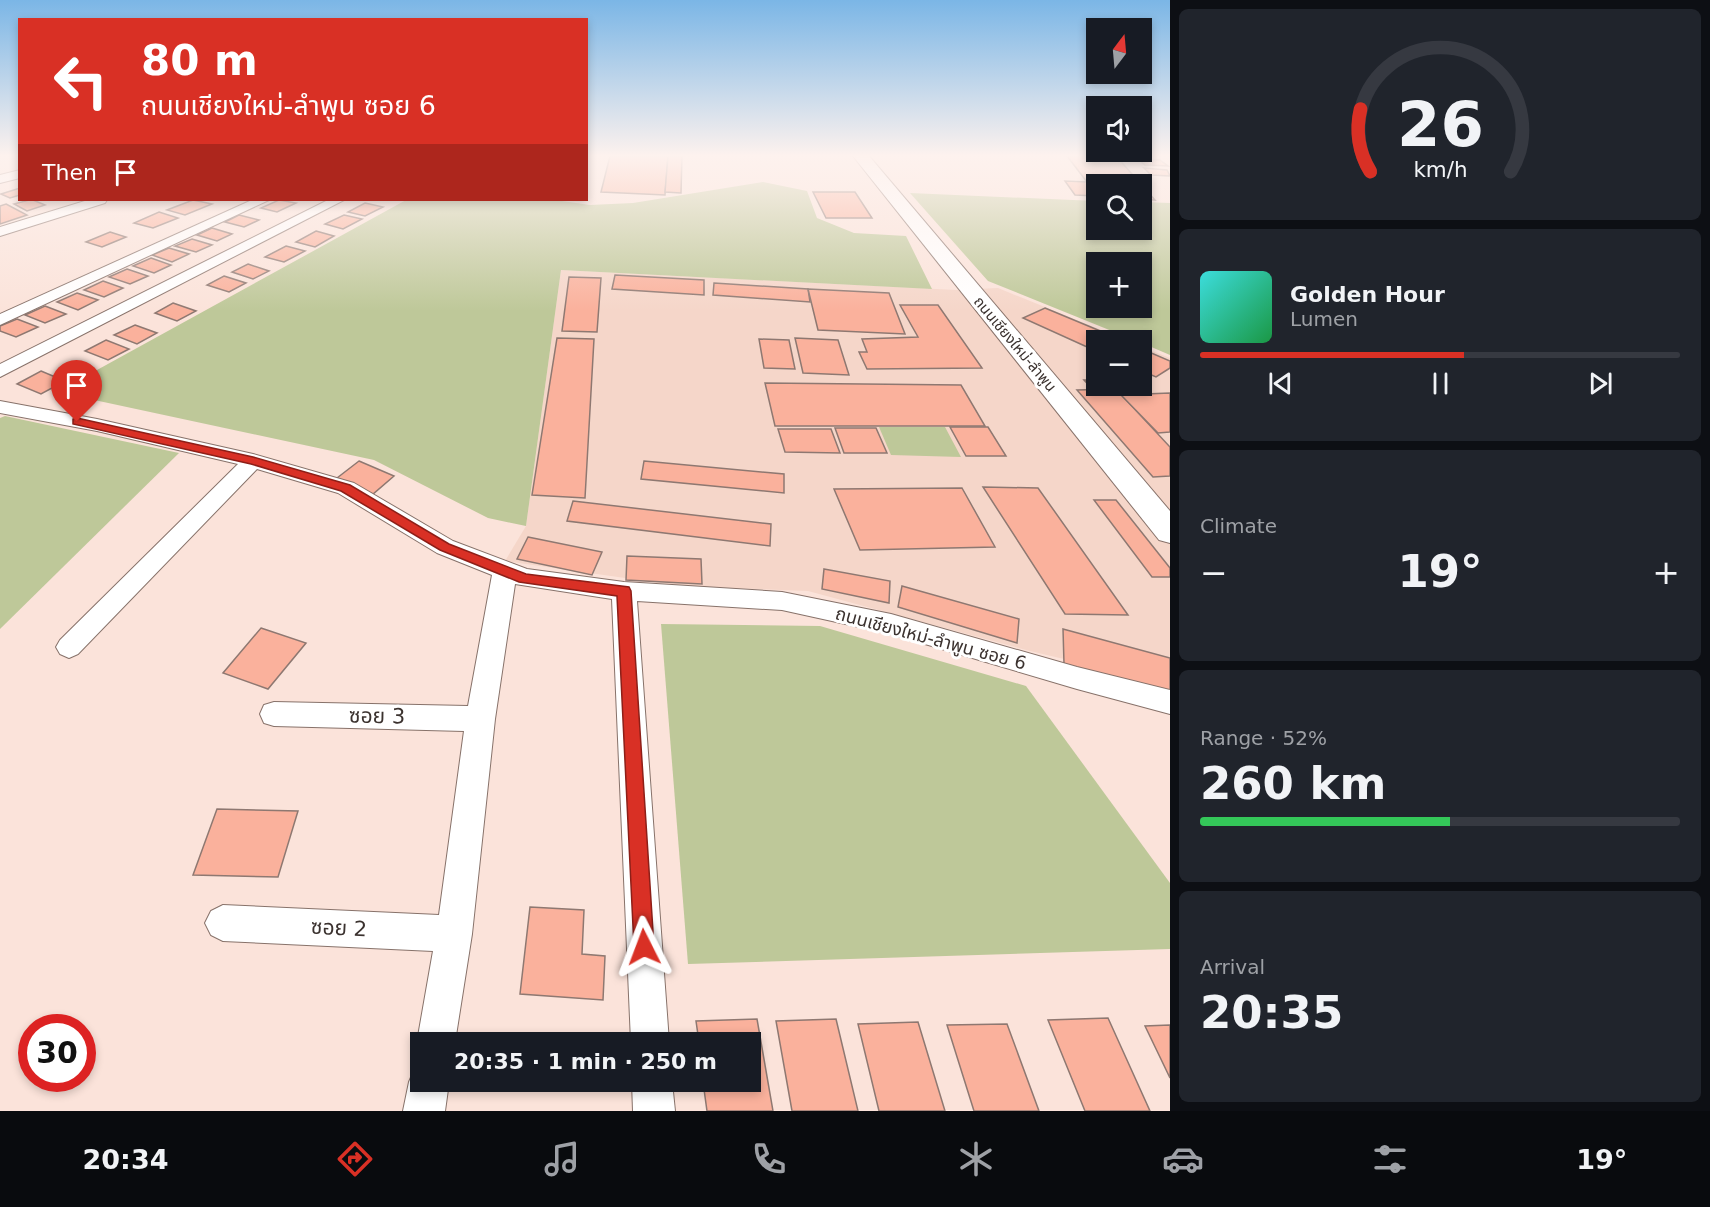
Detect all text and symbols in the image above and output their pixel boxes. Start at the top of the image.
north arrow [1086,18,1152,84]
map controls [1086,18,1152,396]
text: 80 m [141,36,258,85]
icon: left [42,42,120,120]
text: 26 [1397,88,1483,161]
text: ถนนเชียงใหม่-ลำพูน ซอย 6 [141,90,436,121]
button: sound [1086,96,1152,162]
icon: arrive [109,156,142,189]
text: km/h [1413,157,1467,182]
text: Then [42,160,97,185]
button: search [1086,174,1152,240]
button: + [1086,252,1152,318]
text: Golden Hour [1290,282,1445,307]
street label: ถนนเชียงใหม่-ลำพูน [970,293,1060,395]
text: Lumen [1290,307,1358,331]
button: − [1086,330,1152,396]
pin [51,360,102,422]
icon: previous [1264,367,1297,400]
icon: pause [1424,367,1457,400]
icon: next [1584,367,1617,400]
icon: arrive [60,369,93,402]
text: Climate [1200,514,1277,538]
text: 19° [1397,545,1483,598]
text: − [1200,553,1228,592]
text: + [1652,553,1680,592]
street label: ถนนเชียงใหม่-ลำพูน ซอย 6 [833,602,1029,676]
street label: ซอย 3 [349,704,405,728]
text: Range · 52% [1200,726,1327,750]
text: 260 km [1200,757,1386,810]
street label: ซอย 2 [310,915,368,941]
position arrow [612,915,676,979]
text: Arrival [1200,955,1265,979]
text: 20:35 [1200,986,1343,1039]
speed limit sign: 30 [18,1014,96,1092]
text: 20:35 · 1 min · 250 m [454,1049,717,1074]
icon: directions [334,1138,376,1180]
icon: music [541,1138,583,1180]
icon: phone [748,1138,790,1180]
icon: climate [955,1138,997,1180]
icon: car [1162,1138,1204,1180]
icon: filters [1369,1138,1411,1180]
text: 20:34 [83,1144,169,1175]
text: 19° [1576,1144,1627,1175]

